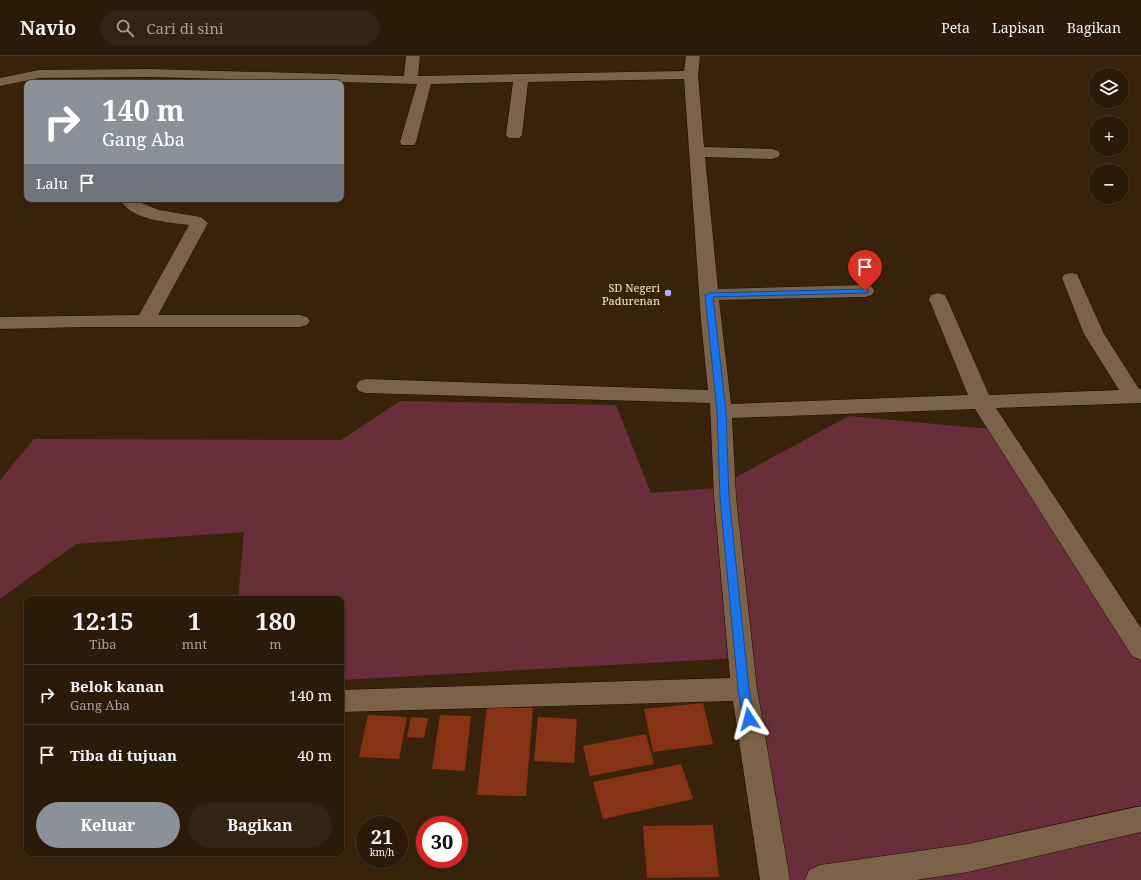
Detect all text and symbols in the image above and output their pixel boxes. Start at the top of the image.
search box [100,10,380,46]
text: Navio [20,15,76,41]
icon: search [114,17,136,39]
text: Cari di sini [146,18,224,38]
text: Peta [941,18,970,37]
text: Lapisan [992,18,1045,37]
text: Bagikan [1067,18,1121,37]
map controls [1089,68,1129,204]
button: layers [1089,68,1129,108]
text: 140 m [102,91,184,129]
icon: right [36,96,88,148]
button: + [1089,116,1129,156]
text: Gang Aba [102,127,185,151]
button: − [1089,164,1129,204]
icon: arrive [76,172,98,194]
text: Lalu [36,173,68,193]
pin [848,250,882,291]
icon: arrive [854,256,876,278]
place label: SD Negeri Padurenan [602,280,660,308]
marker: SD Negeri Padurenan [663,288,673,298]
text: 12:15 [72,604,134,637]
text: 1 [188,604,201,637]
text: 180 [255,604,296,637]
text: Tiba [89,635,117,653]
text: mnt [182,635,207,653]
text: m [269,635,282,653]
text: Belok kanan [70,676,164,696]
icon: right [36,684,58,706]
text: 140 m [289,685,332,705]
text: Gang Aba [70,696,130,714]
position arrow [728,698,770,740]
icon: arrive [36,744,58,766]
text: Tiba di tujuan [70,745,177,765]
text: 40 m [297,745,332,765]
button: Keluar [36,802,180,848]
button: Bagikan [188,802,332,848]
speed limit sign: 30 [416,816,468,868]
text: 21 [371,823,393,850]
text: km/h [370,845,394,859]

